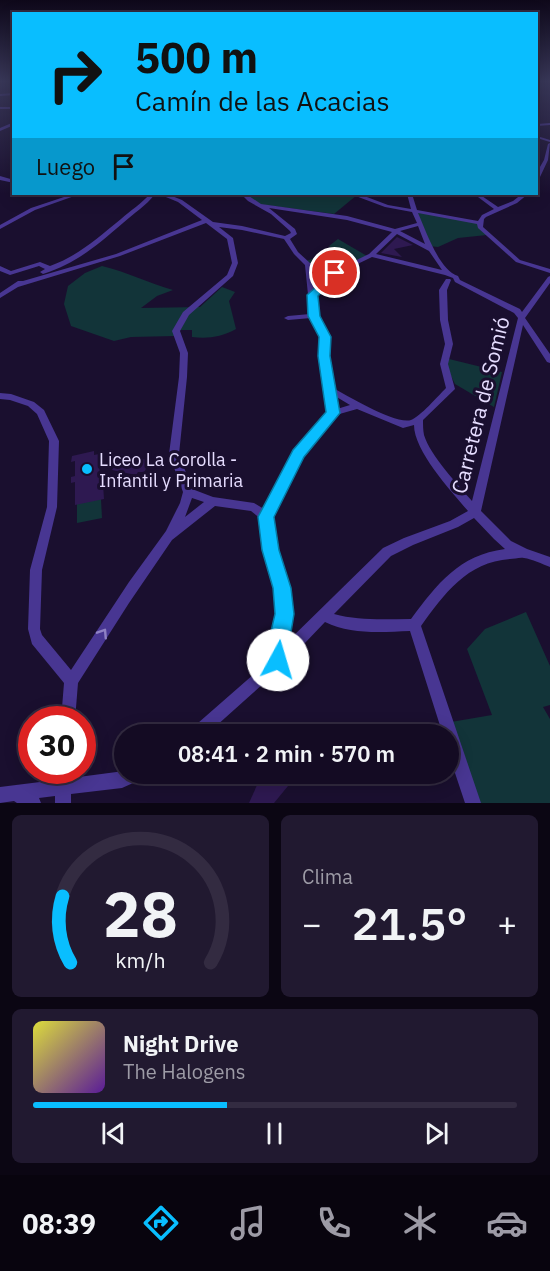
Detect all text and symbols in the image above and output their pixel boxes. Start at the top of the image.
text: 500 m [135,30,258,85]
icon: right [36,36,114,114]
text: Camín de las Acacias [135,83,390,118]
icon: arrive [107,150,140,183]
text: Luego [36,152,95,181]
pin [309,247,360,298]
icon: arrive [318,256,351,289]
street label: Carretera de Somió [444,313,516,497]
place label: Liceo La Corolla - Infantil y Primaria [99,448,244,492]
marker: Liceo La Corolla - Infantil y Primaria [80,462,94,476]
position arrow [246,628,310,692]
one-way arrow [96,629,108,639]
speed limit sign: 30 [18,706,96,784]
text: 08:41 · 2 min · 570 m [178,739,395,768]
text: Clima [302,863,353,890]
text: 28 [103,873,178,954]
text: 21.5° [352,894,467,952]
text: − [302,902,322,945]
text: + [497,902,517,945]
text: km/h [115,946,166,974]
text: Night Drive [123,1029,239,1058]
text: The Halogens [123,1058,245,1085]
icon: previous [97,1117,130,1150]
icon: pause [258,1117,291,1150]
icon: next [420,1117,453,1150]
icon: directions [140,1202,182,1244]
icon: music [227,1202,269,1244]
icon: phone [313,1202,355,1244]
icon: climate [399,1202,441,1244]
icon: car [486,1202,528,1244]
text: 08:39 [22,1206,96,1241]

